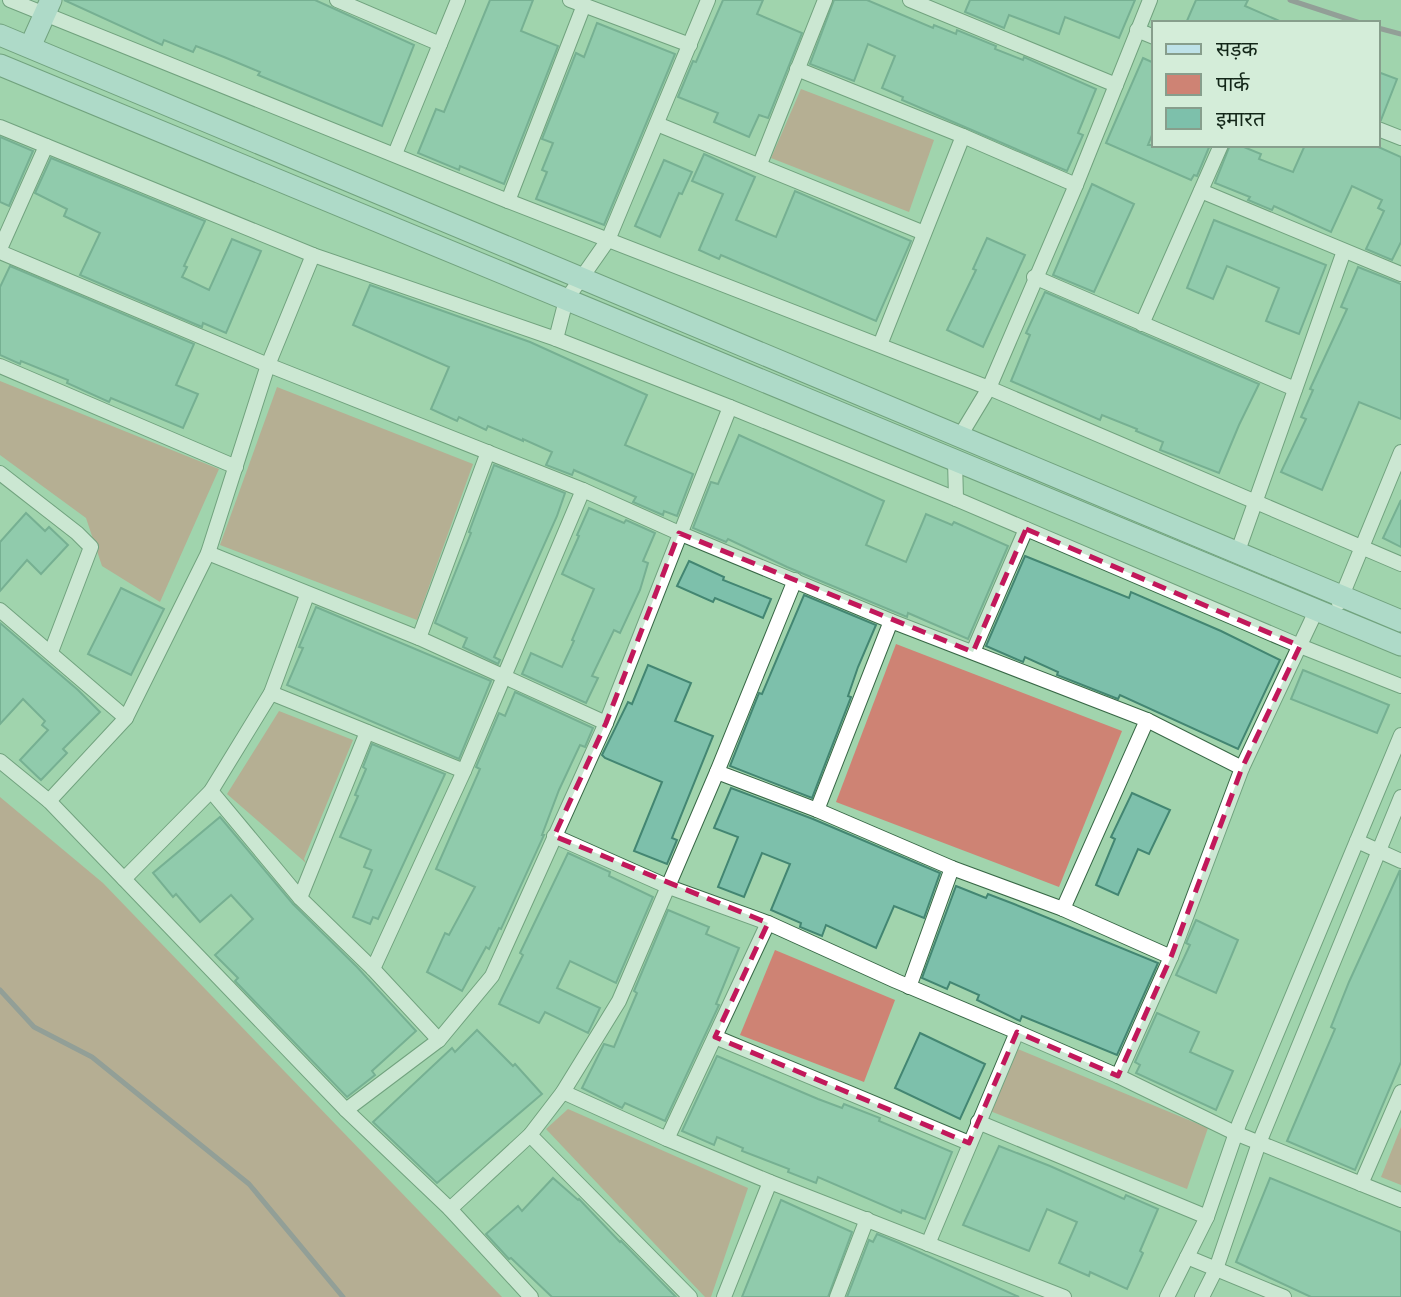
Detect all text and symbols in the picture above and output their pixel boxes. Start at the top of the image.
legend [1152,21,1380,147]
text: सड़क [1216,37,1258,61]
text: पार्क [1216,72,1250,96]
text: इमारत [1216,107,1266,131]

